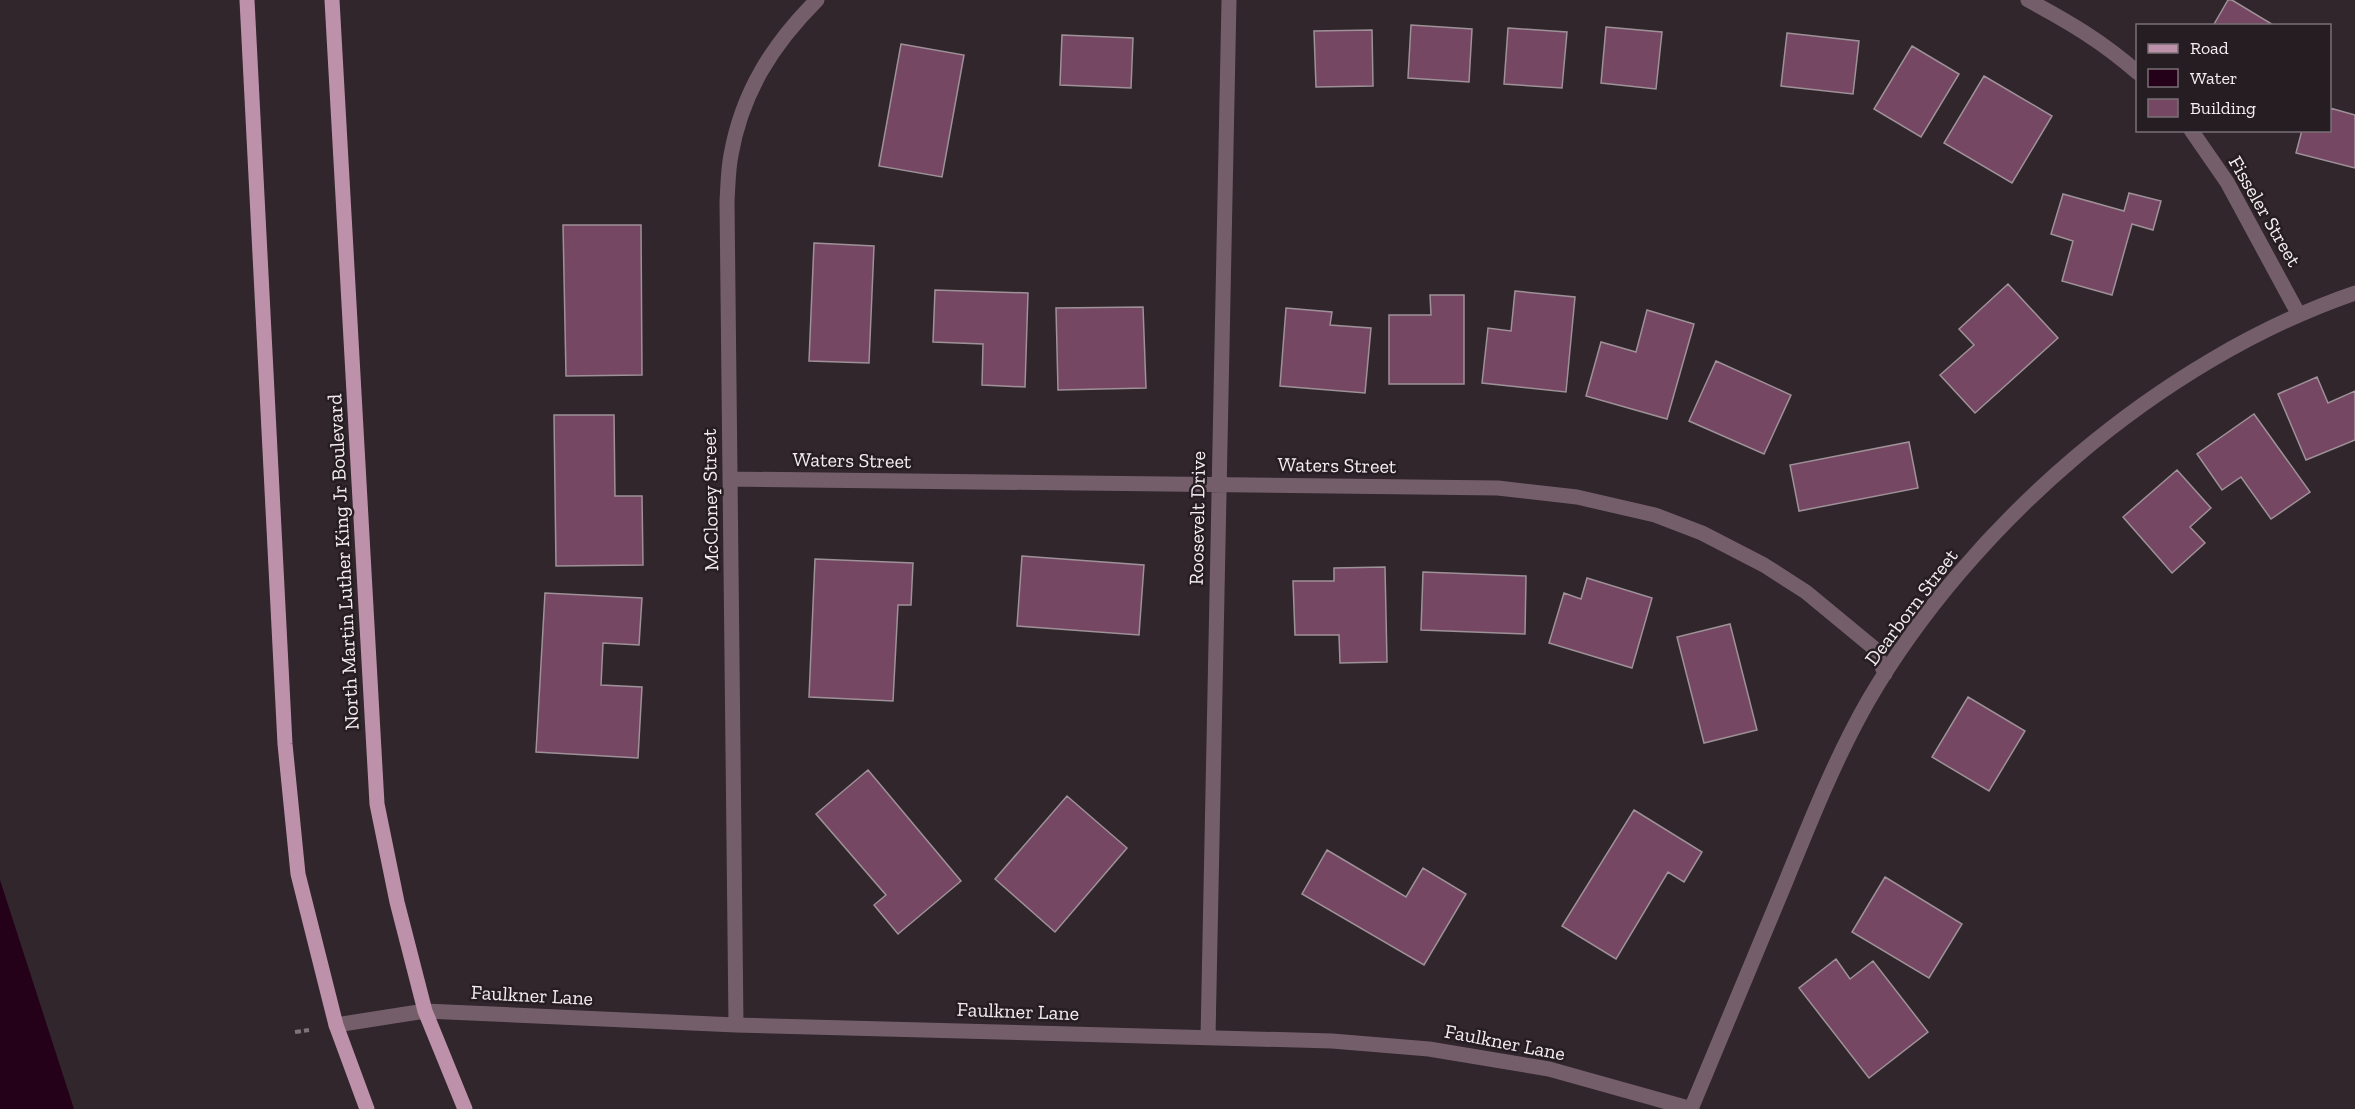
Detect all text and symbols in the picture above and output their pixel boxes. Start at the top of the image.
legend [2136,24,2331,132]
text: Road [2190,37,2229,59]
text: Water [2190,67,2237,89]
text: Building [2190,97,2256,119]
street label: Fisseler Street [2224,151,2307,271]
street label: North Martin Luther King Jr Boulevard [322,393,364,731]
street label: McCloney Street [697,428,723,571]
street label: Waters Street [792,447,912,473]
street label: Roosevelt Drive [1184,451,1210,585]
street label: Waters Street [1277,452,1397,478]
street label: Dearborn Street [1859,544,1963,670]
street label: Faulkner Lane [470,980,594,1010]
street label: Faulkner Lane [956,997,1080,1025]
street label: Faulkner Lane [1443,1019,1567,1065]

